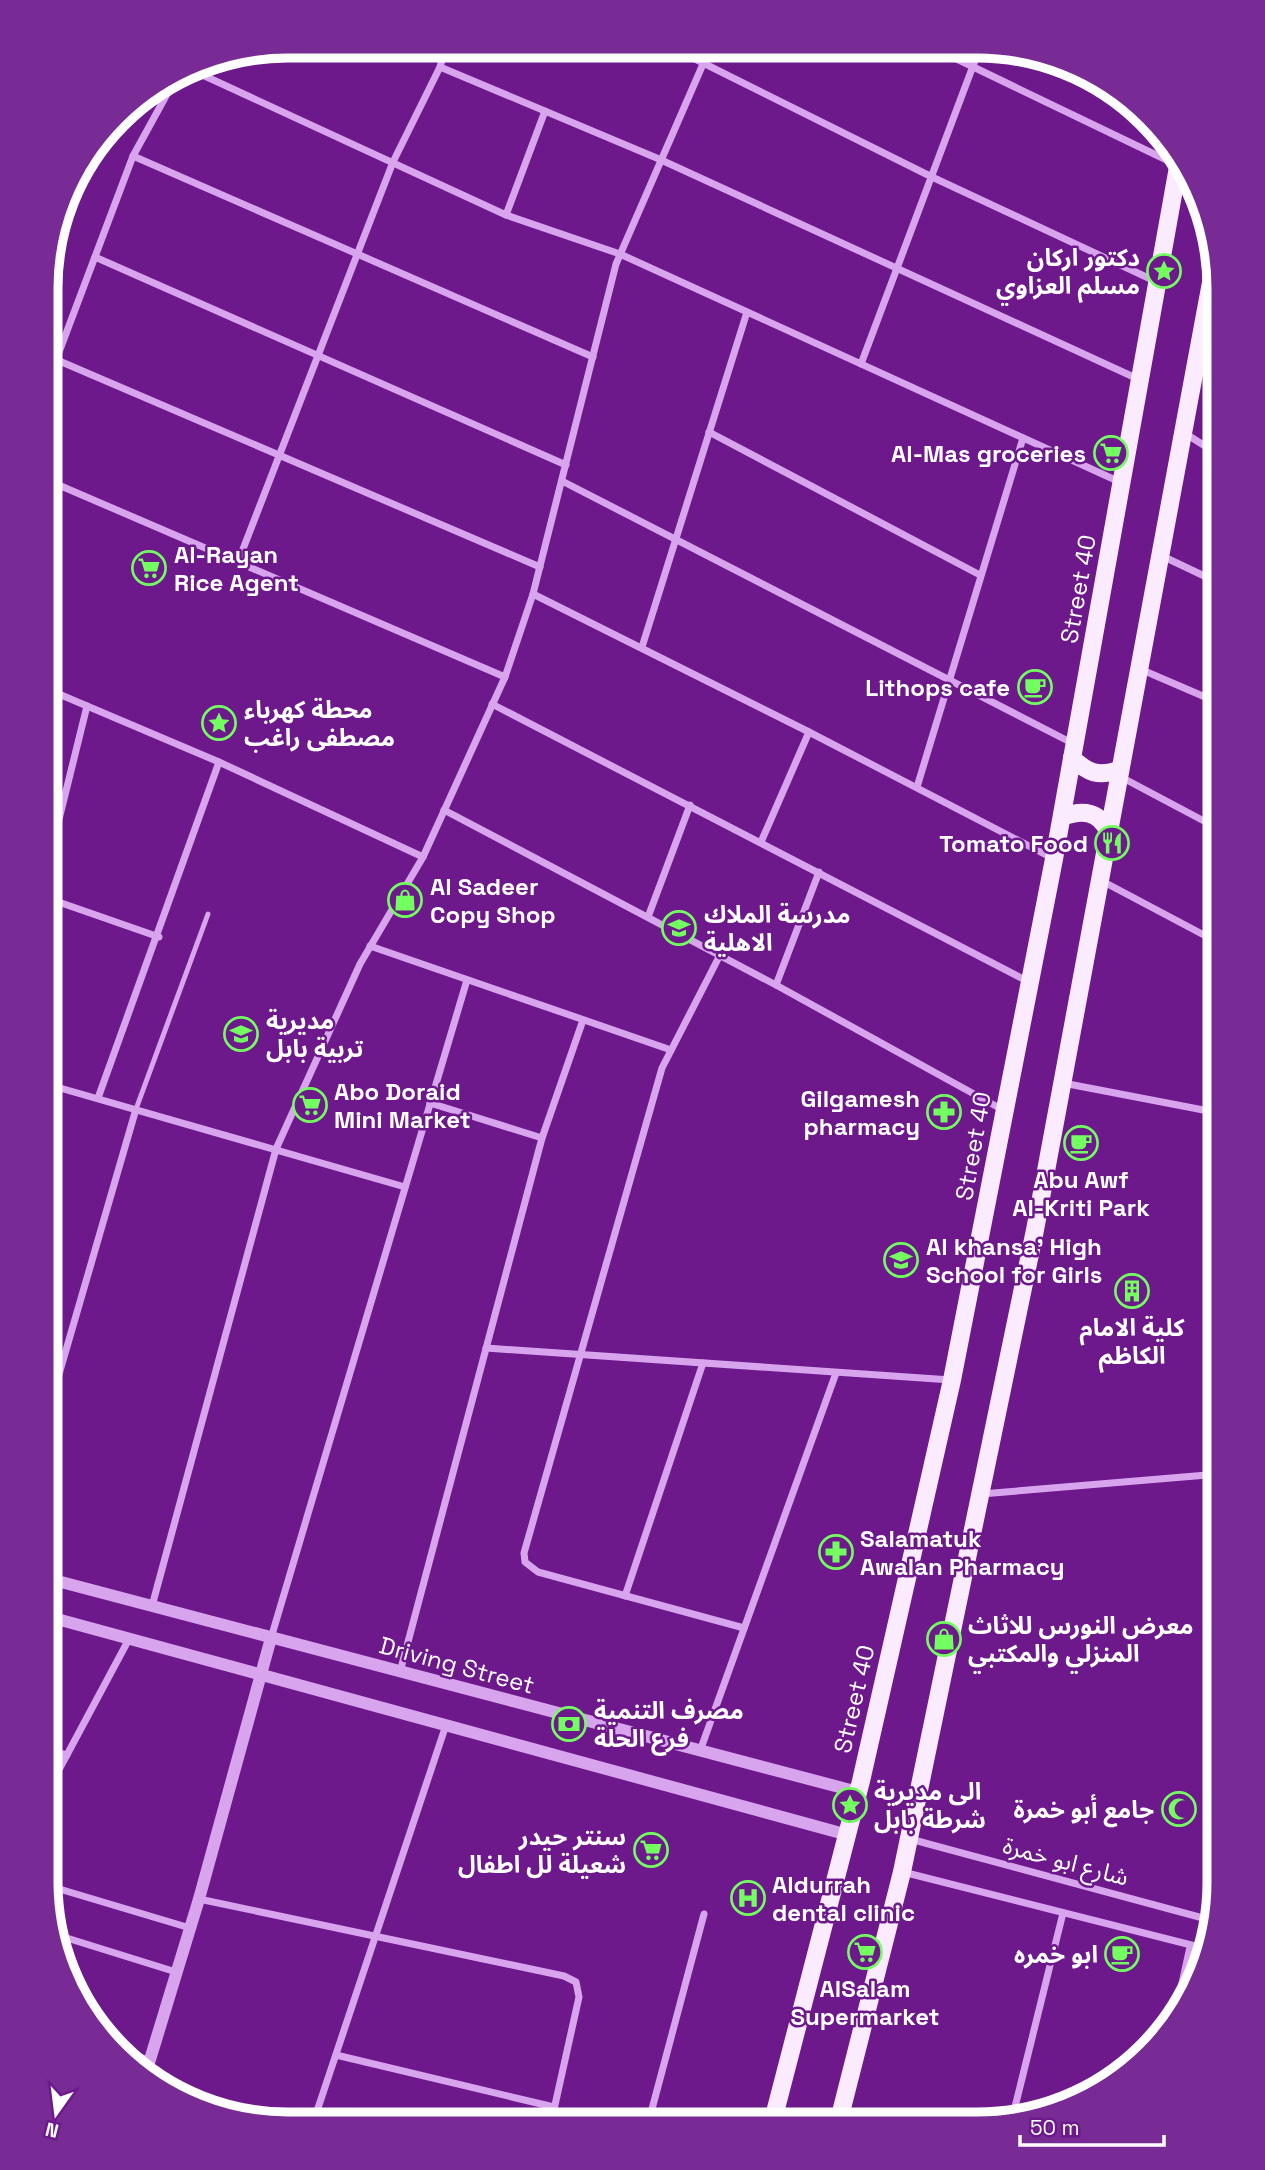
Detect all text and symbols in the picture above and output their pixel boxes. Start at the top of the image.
place label: دكتور اركان مسلم العزاوي [996,242,1140,305]
place icon: دكتور اركان مسلم العزاوي [1145,252,1183,290]
supermarket icon: Al-Mas groceries [1092,434,1130,472]
place label: Al-Mas groceries [891,438,1086,469]
street label: Street 40 [1053,532,1103,646]
place label: Al-Rayan Rice Agent [174,539,299,598]
supermarket icon: Al-Rayan Rice Agent [130,549,168,587]
cafe icon: Lithops cafe [1016,668,1054,706]
place label: Lithops cafe [865,672,1010,703]
place label: محطة كهرباء مصطفى راغب [244,694,395,753]
place icon: محطة كهرباء مصطفى راغب [200,704,238,742]
restaurant icon: Tomato Food [1093,824,1131,862]
place label: Tomato Food [939,828,1088,859]
place label: Al Sadeer Copy Shop [430,871,556,930]
shop icon: Al Sadeer Copy Shop [386,881,424,919]
place label: مدرسة الملاك الاهلية [704,899,850,958]
school or university icon: مدرسة الملاك الاهلية [660,909,698,947]
place label: مديرية تربية بابل [266,1005,364,1064]
school or university icon: مديرية تربية بابل [222,1015,260,1053]
place label: Abo Doraid Mini Market [334,1076,471,1135]
place label: Gilgamesh pharmacy [800,1083,920,1142]
supermarket icon: Abo Doraid Mini Market [291,1086,329,1124]
street label: Street 40 [948,1089,998,1203]
pharmacy icon: Gilgamesh pharmacy [925,1093,963,1131]
cafe icon: Abu Awf Al-Kriti Park [1062,1124,1100,1162]
place label: Abu Awf Al-Kriti Park [1012,1164,1150,1223]
place label: Al khansa' High School for Girls [926,1231,1102,1290]
school or university icon: Al khansa' High School for Girls [882,1241,920,1279]
building icon: كلية الامام الكاظم [1113,1272,1151,1310]
place label: كلية الامام الكاظم [1080,1312,1186,1373]
place label: Salamatuk Awalan Pharmacy [860,1523,1065,1582]
pharmacy icon: Salamatuk Awalan Pharmacy [817,1533,855,1571]
place label: معرض النورس للاثاث المنزلي والمكتبي [968,1610,1193,1673]
shop icon: معرض النورس للاثاث المنزلي والمكتبي [925,1620,963,1658]
street label: Driving Street [376,1629,538,1701]
street label: Street 40 [827,1642,881,1756]
place label: مصرف التنمية فرع الحلة [594,1695,744,1756]
bank icon: مصرف التنمية فرع الحلة [550,1705,588,1743]
place label: الى مديرية شرطة بابل [874,1776,986,1835]
place icon: الى مديرية شرطة بابل [831,1786,869,1824]
mosque icon: جامع أبو خمرة [1160,1790,1198,1828]
place label: جامع أبو خمرة [1014,1794,1154,1828]
place label: سنتر حيدر شعيلة لل اطفال [458,1821,626,1880]
street label: شارع ابو خمرة [999,1829,1132,1895]
supermarket icon: سنتر حيدر شعيلة لل اطفال [632,1831,670,1869]
place label: Aldurrah dental clinic [772,1869,915,1928]
hospital icon: Aldurrah dental clinic [729,1879,767,1917]
supermarket icon: AlSalam Supermarket [846,1933,884,1971]
cafe icon: ابو خمره [1103,1935,1141,1973]
place label: ابو خمره [1014,1939,1098,1970]
place label: AlSalam Supermarket [790,1973,940,2032]
north arrow [21,2079,91,2149]
scale bar [1020,2104,1164,2148]
text: 50 m [1030,2114,1080,2141]
text: N [43,2116,61,2144]

